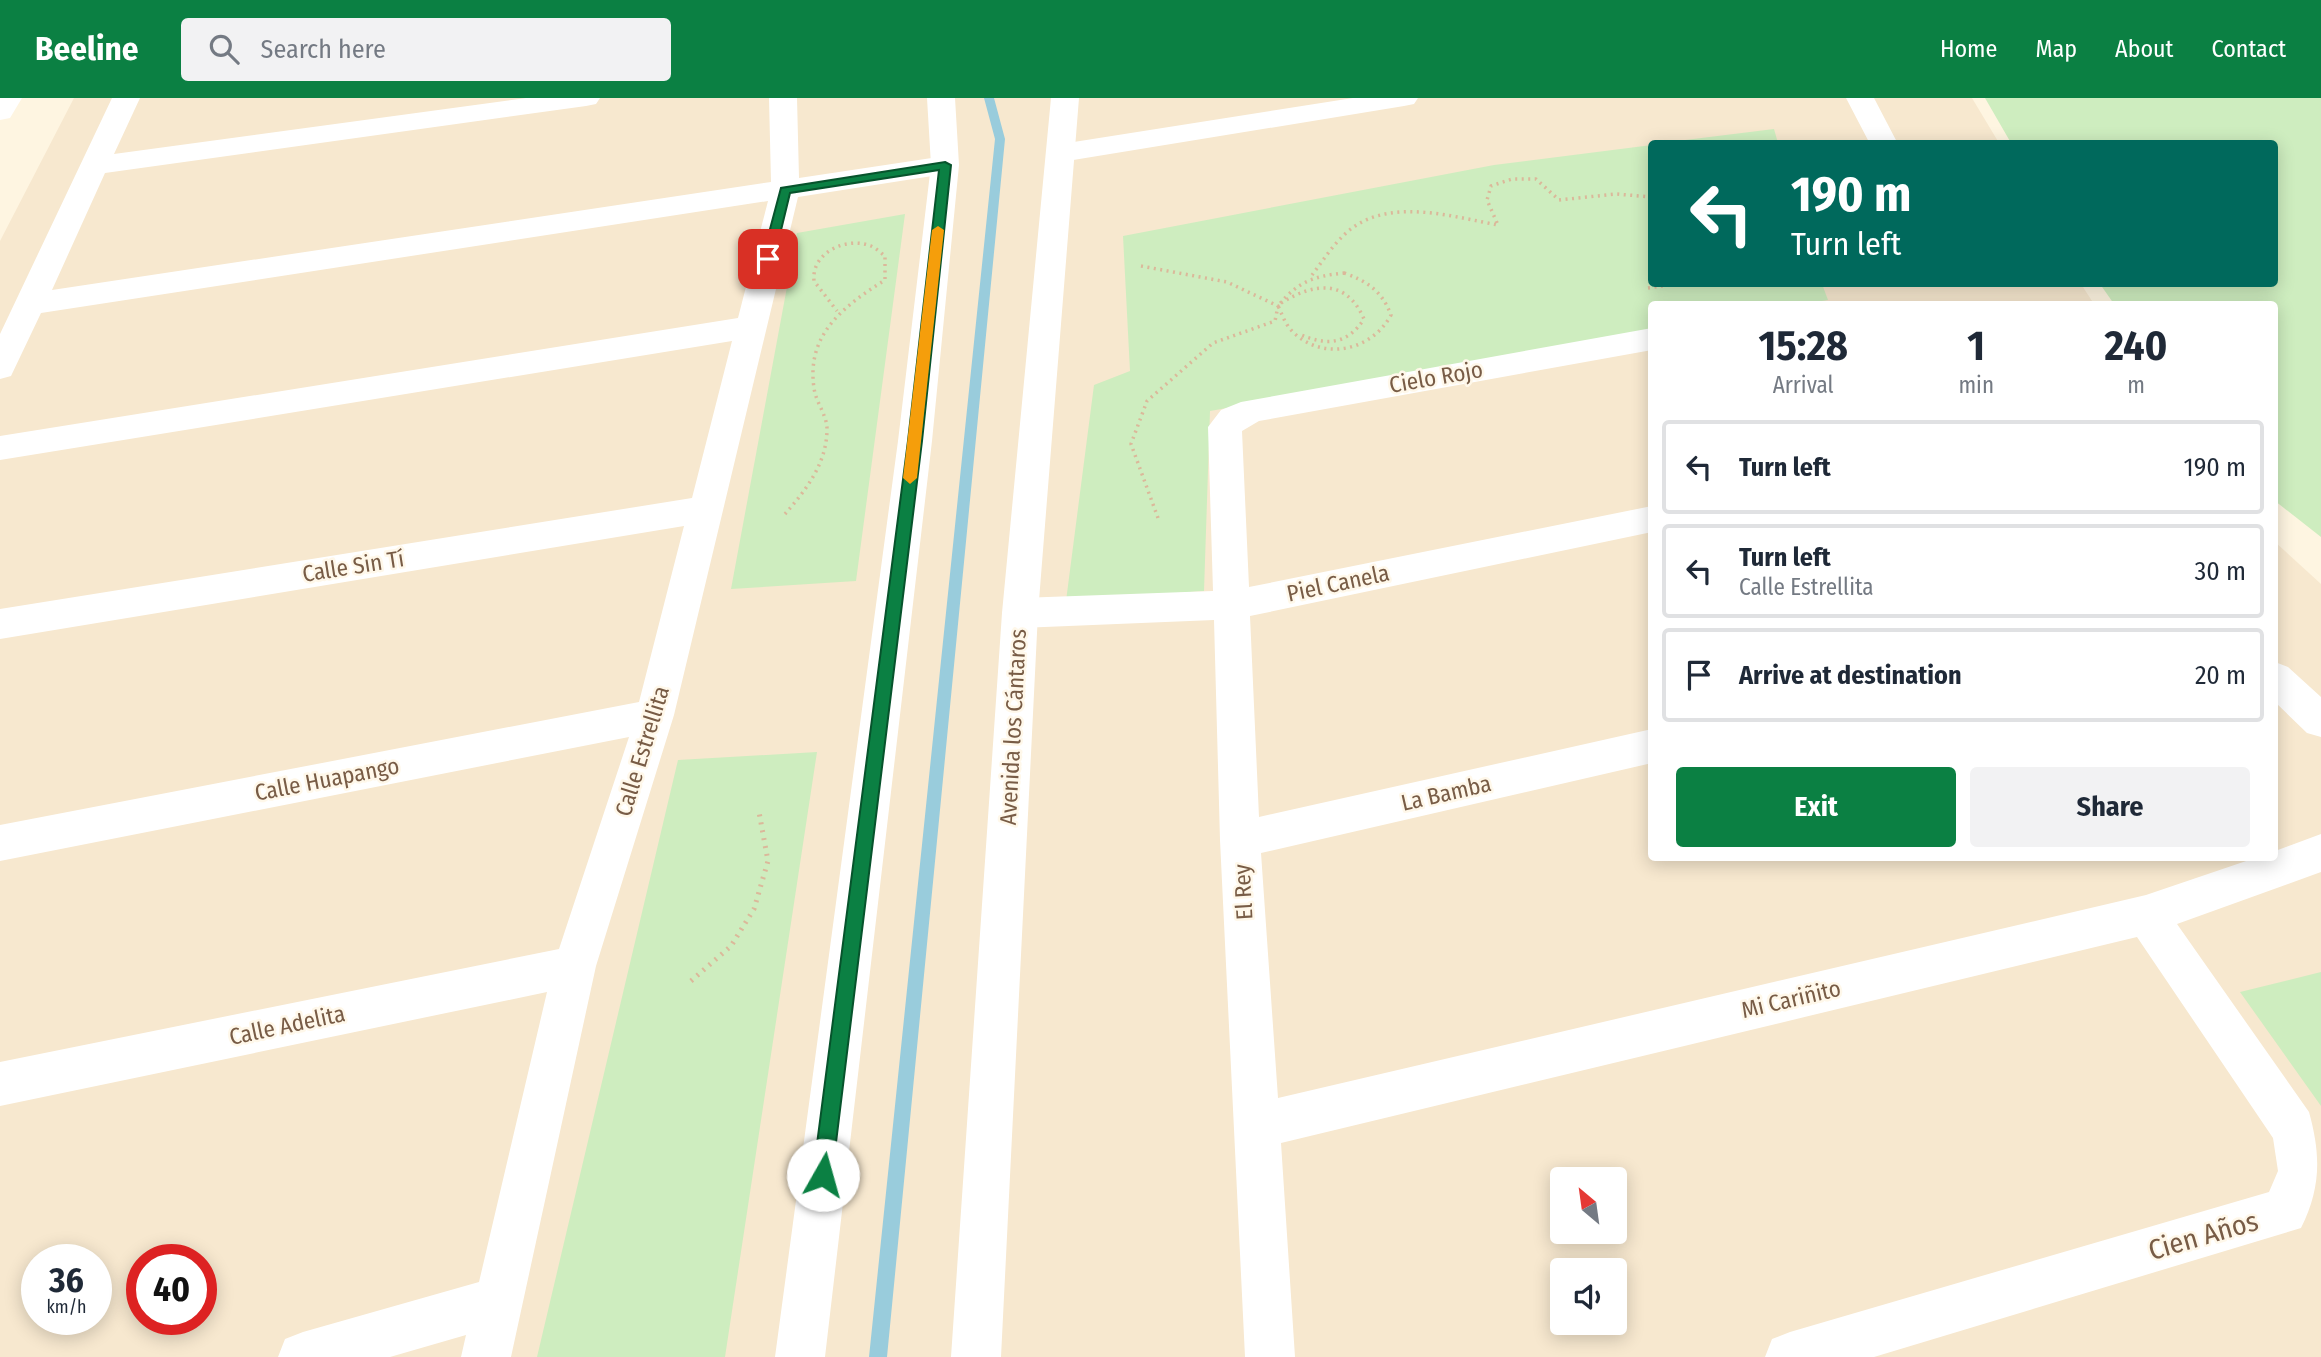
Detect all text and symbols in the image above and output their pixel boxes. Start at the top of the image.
search box [181,18,671,81]
text: Beeline [35,29,139,69]
icon: search [205,30,243,68]
text: Search here [261,34,386,65]
text: Home [1940,35,1997,63]
text: Map [2035,35,2077,63]
text: About [2115,35,2173,63]
text: Contact [2211,35,2286,63]
text: 190 m [1791,165,1911,224]
icon: left [1676,168,1767,259]
text: Turn left [1791,225,1901,263]
pin [738,229,798,289]
icon: arrive [749,240,787,278]
text: 15:28 [1758,321,1848,371]
text: 1 [1967,321,1985,371]
text: 240 [2104,321,2168,371]
street label: Cielo Rojo [1387,355,1485,399]
text: Arrival [1773,371,1834,399]
text: min [1958,371,1994,399]
text: m [2127,371,2145,399]
icon: left [1680,448,1718,486]
text: Turn left [1739,452,1831,483]
text: 190 m [2184,452,2246,483]
text: Turn left [1739,542,1831,573]
street label: Calle Sin Tí [300,544,406,588]
icon: left [1680,552,1718,590]
text: 30 m [2195,556,2246,587]
street label: Piel Canela [1284,558,1392,608]
text: Calle Estrellita [1739,573,1874,601]
street label: Avenida los Cántaros [994,628,1032,826]
icon: arrive [1680,656,1718,694]
text: Arrive at destination [1739,660,1962,691]
text: 20 m [2195,660,2246,691]
street label: Calle Estrellita [609,683,675,819]
street label: Calle Huapango [252,751,402,807]
button: Exit [1676,767,1956,847]
button: Share [1970,767,2250,847]
street label: La Bamba [1398,769,1494,817]
street label: El Rey [1228,863,1258,921]
street label: Mi Cariñito [1739,974,1843,1024]
street label: Calle Adelita [227,999,347,1051]
position arrow [786,1138,860,1212]
north arrow [1550,1167,1628,1244]
map controls [1550,1167,1627,1335]
street label: Cien Años [2144,1204,2262,1267]
speed limit sign: 40 [126,1244,217,1335]
button: sound [1550,1258,1627,1335]
text: 36 [49,1259,84,1301]
text: km/h [46,1296,87,1318]

